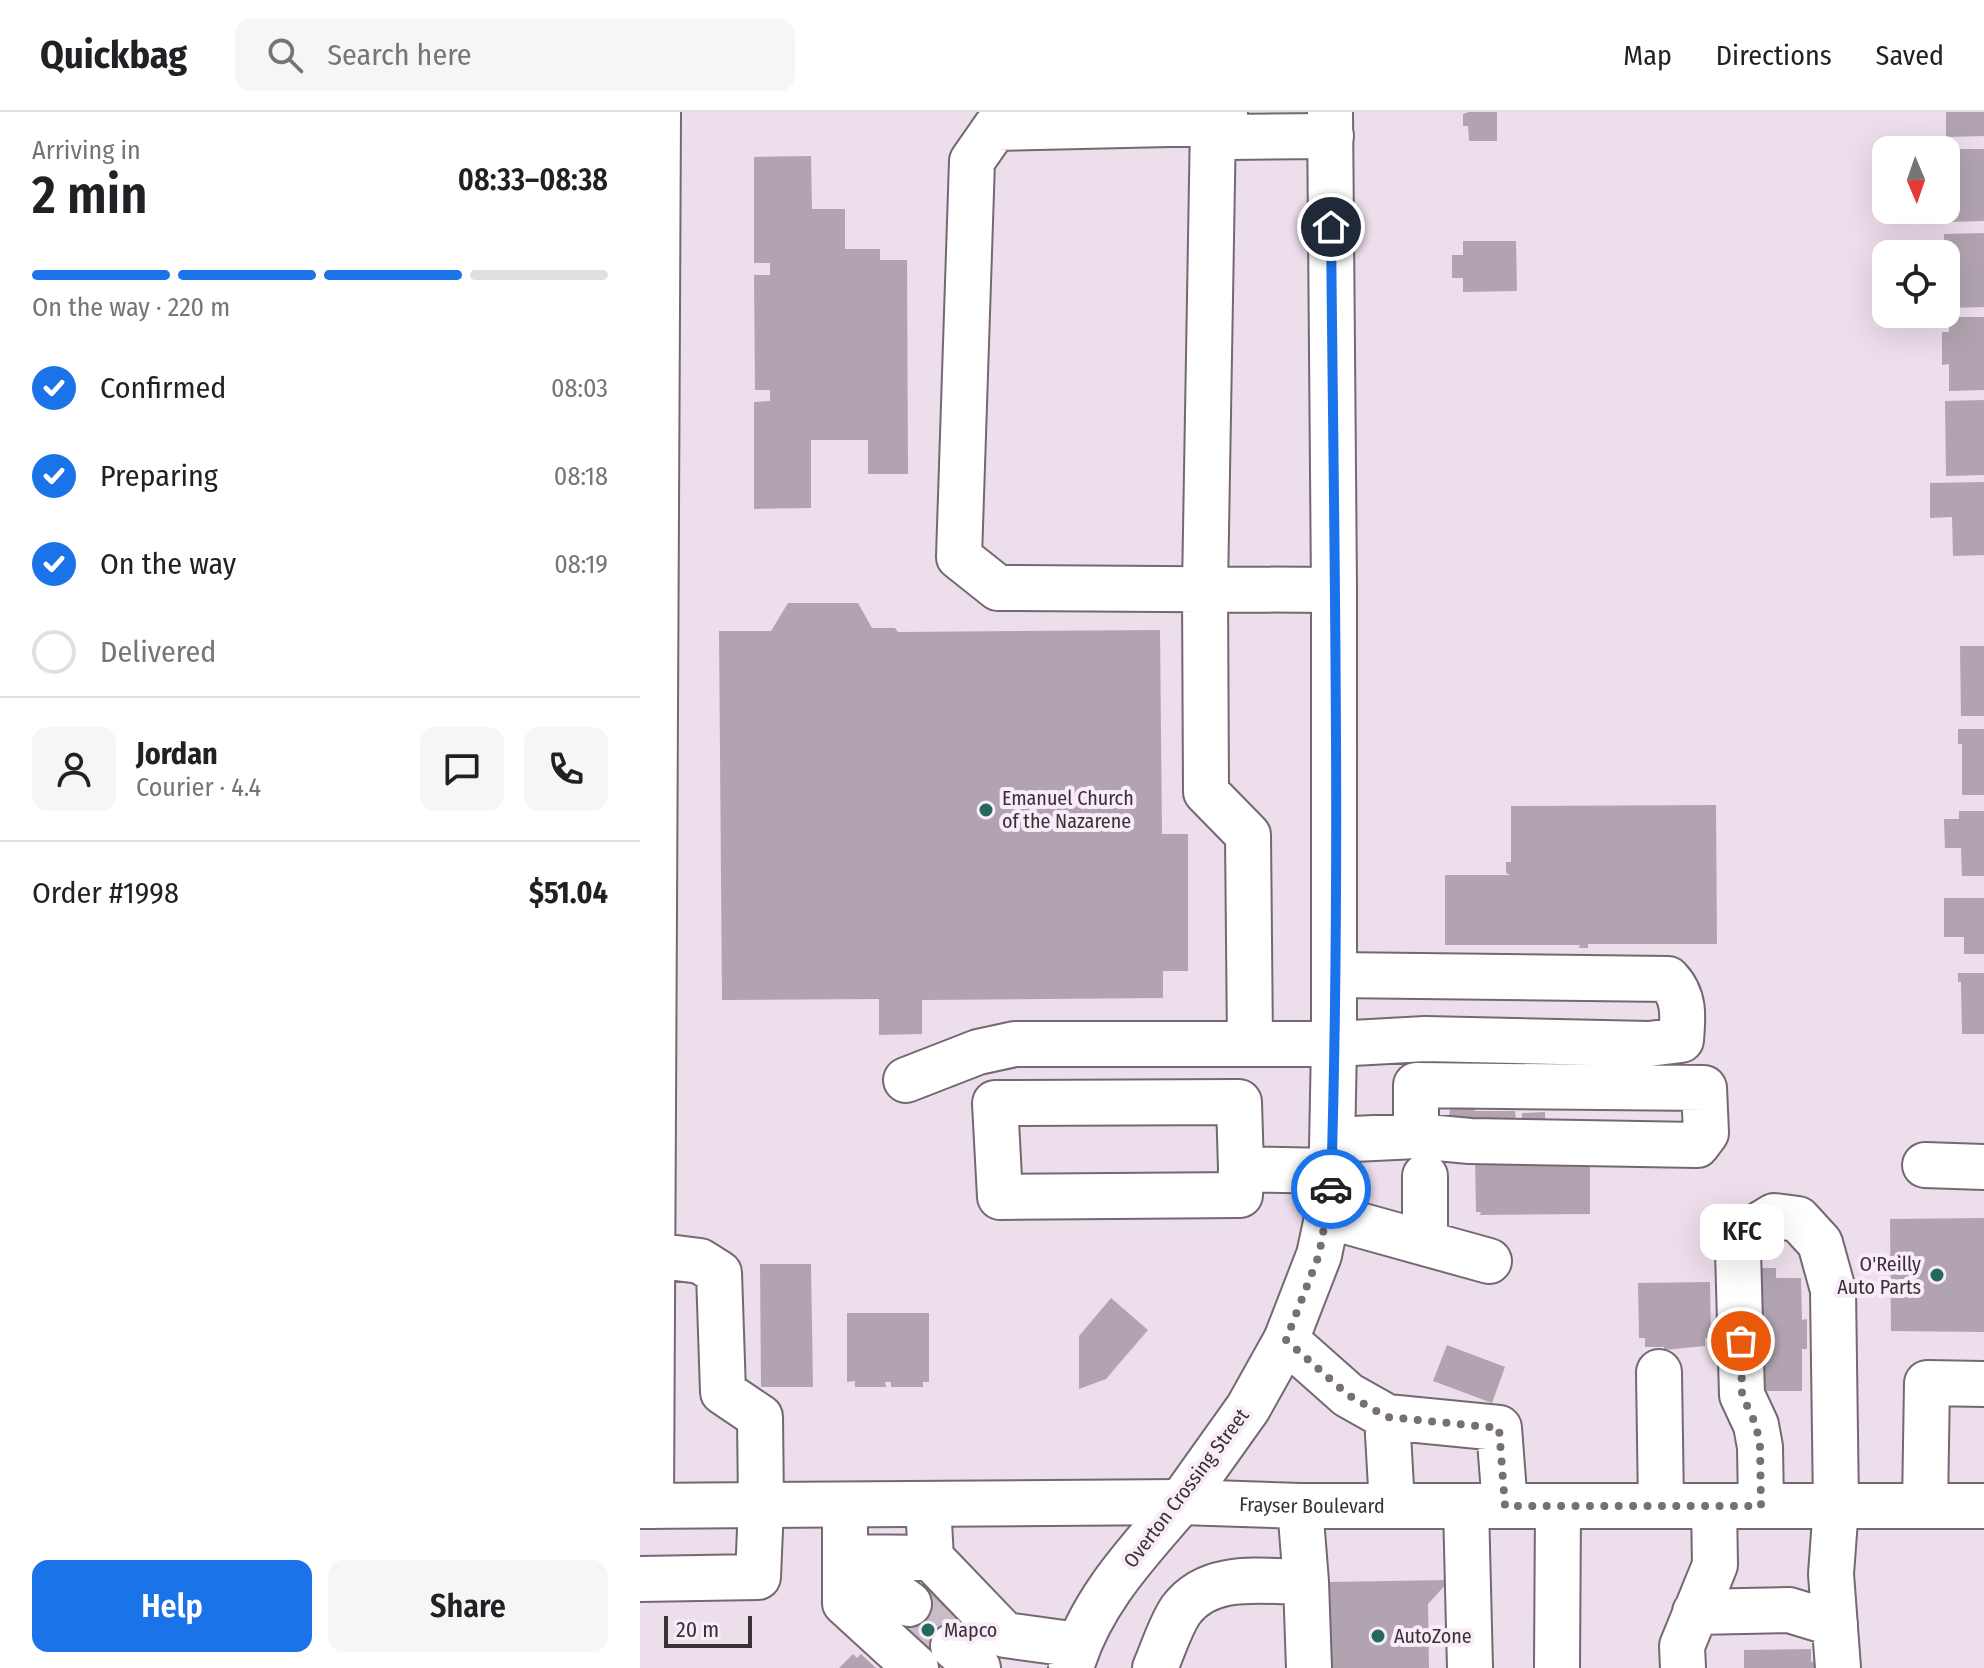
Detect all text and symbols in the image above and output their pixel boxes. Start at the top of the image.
search box [235,19,795,91]
text: Quickbag [40,32,187,78]
icon: search [263,33,307,77]
text: Search here [327,37,472,73]
text: Map [1623,39,1672,72]
text: Directions [1716,39,1832,72]
text: Saved [1876,39,1944,72]
text: Arriving in [32,135,141,166]
north arrow [1872,136,1960,224]
map controls [1872,136,1960,328]
text: 08:33–08:38 [458,162,608,198]
text: 2 min [32,164,148,227]
pin [1297,193,1365,261]
icon: home [1309,205,1353,249]
button: locate [1872,240,1960,328]
text: On the way · 220 m [32,292,230,323]
icon: check [32,366,76,410]
text: Confirmed [100,370,226,406]
text: 08:03 [551,373,608,404]
icon: check [32,454,76,498]
text: Preparing [100,458,218,494]
text: 08:18 [554,461,608,492]
icon: check [32,542,76,586]
text: On the way [100,546,236,582]
text: 08:19 [554,549,608,580]
text: Delivered [100,634,216,670]
button: person [32,727,116,811]
button: chat [420,727,504,811]
button: phone [524,727,608,811]
text: Jordan [136,736,218,772]
text: Courier · 4.4 [136,772,261,803]
place label: Emanuel Church of the Nazarene [1002,786,1134,833]
marker: Emanuel Church of the Nazarene [977,801,995,819]
text: Order #1998 [32,875,179,911]
text: $51.04 [529,875,608,911]
courier [1291,1149,1371,1229]
icon: car [1309,1167,1353,1211]
callout: KFC [1699,1205,1783,1261]
text: KFC [1722,1216,1762,1247]
place label: O'Reilly Auto Parts [1837,1252,1921,1299]
marker: O'Reilly Auto Parts [1928,1266,1946,1284]
pin [1707,1307,1775,1375]
icon: bag [1719,1319,1763,1363]
street label: Overton Crossing Street [1118,1403,1254,1572]
street label: Frayser Boulevard [1239,1492,1385,1518]
button: Help [32,1560,312,1652]
button: Share [328,1560,608,1652]
scale bar [664,1612,752,1648]
text: 20 m [676,1616,719,1643]
place label: Mapco [944,1618,997,1642]
marker: Mapco [919,1621,937,1639]
place label: AutoZone [1394,1624,1472,1648]
marker: AutoZone [1369,1627,1387,1645]

